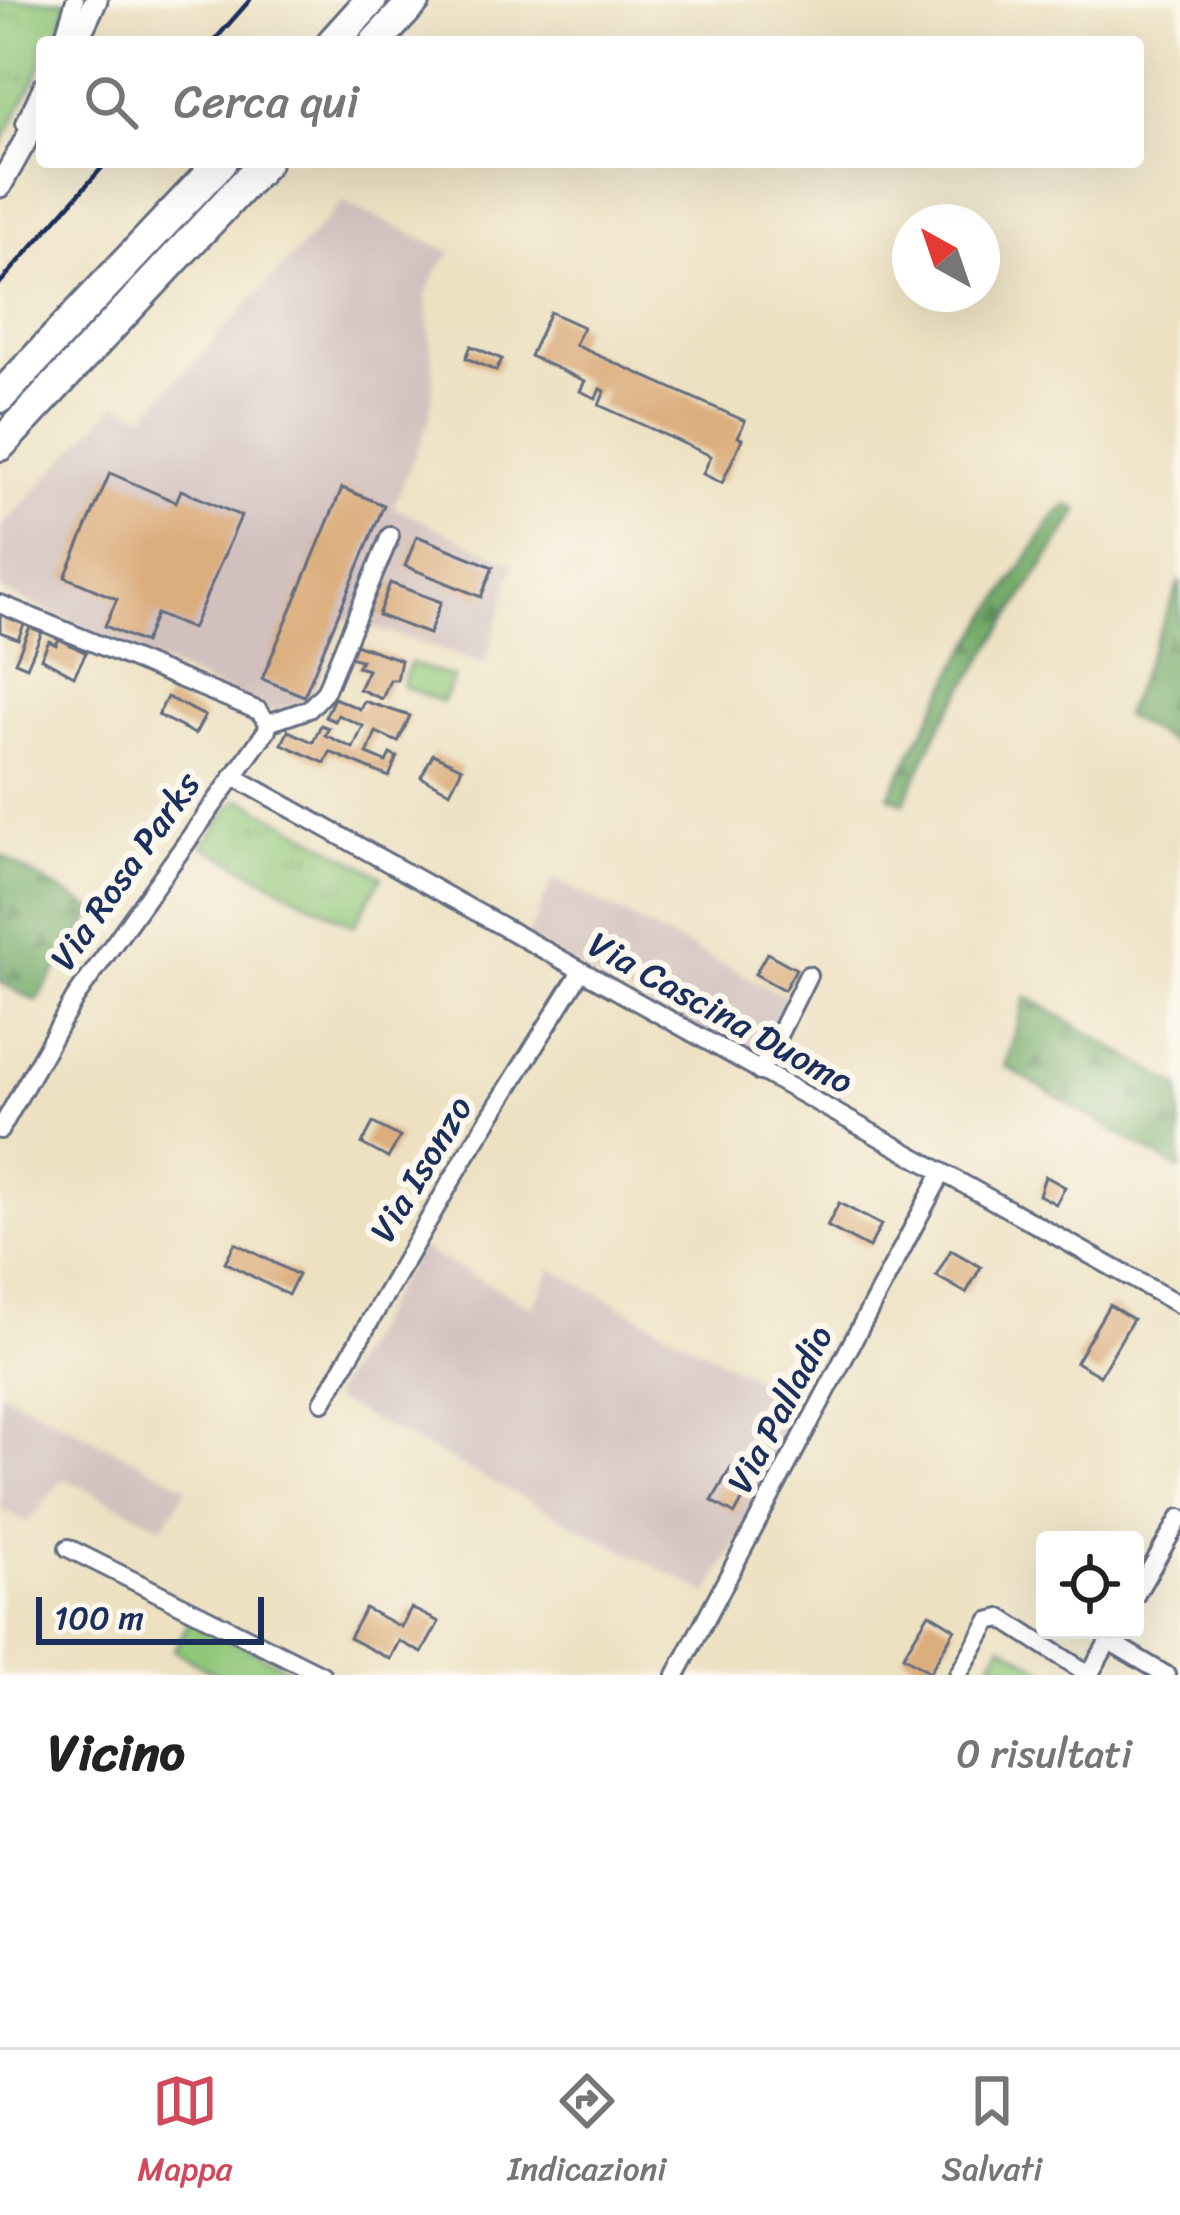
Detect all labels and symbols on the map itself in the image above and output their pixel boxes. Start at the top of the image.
north arrow [892,204,1000,312]
street label: Via Rosa Parks [32,757,218,984]
street label: Via Cascina Duomo [576,913,866,1113]
street label: Via Isonzo [352,1083,490,1255]
street label: Via Palladio [709,1313,851,1505]
scale bar [36,1591,264,1644]

